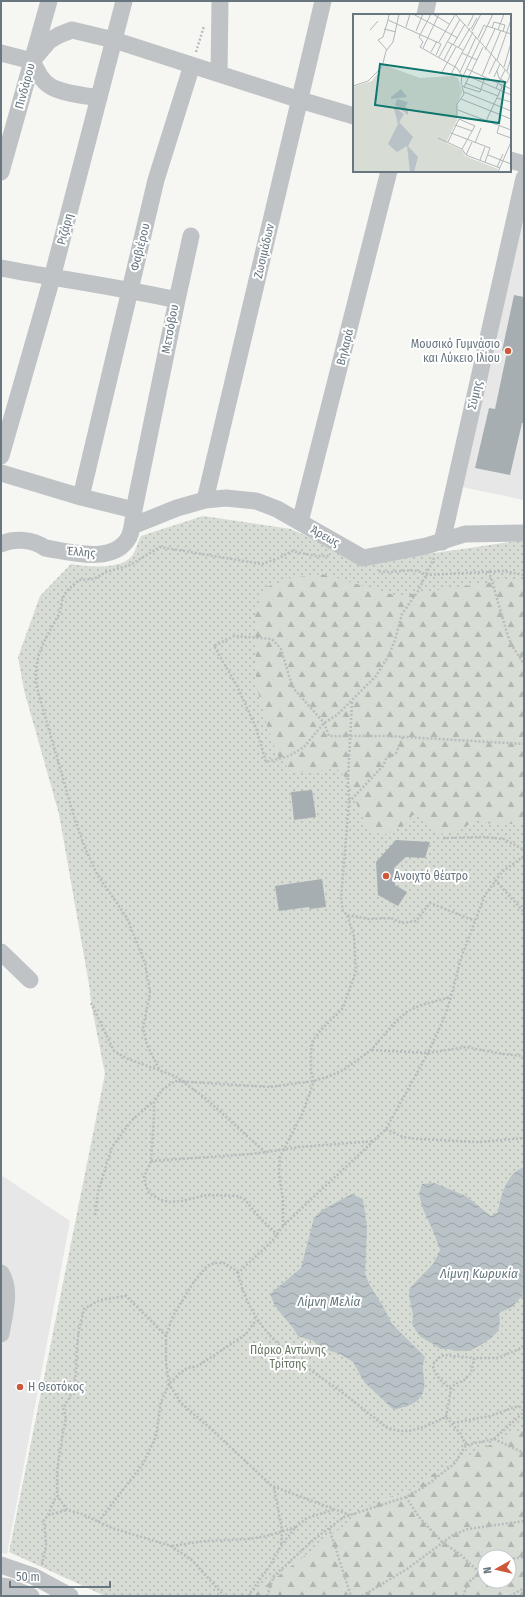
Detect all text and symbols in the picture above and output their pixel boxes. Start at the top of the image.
inset map [353,14,511,172]
street label: Πινδάρου [12,62,38,110]
street label: Ριζάρη [54,212,76,246]
street label: Φαβιέρου [127,222,153,272]
street label: Ζωσιμάδων [251,222,277,280]
street label: Μετσόβου [159,303,181,355]
street label: Βηλαρά [334,327,356,367]
place label: Μουσικό Γυμνάσιο και Λύκειο Ιλίου [411,337,500,365]
marker: Μουσικό Γυμνάσιο και Λύκειο Ιλίου [503,346,513,356]
street label: Σύμης [465,379,485,411]
street label: Άρεως [308,522,342,550]
street label: Έλλης [66,544,96,560]
place label: Ανοιχτό θέατρο [394,869,468,883]
marker: Ανοιχτό θέατρο [381,871,391,881]
water label: Λίμνη Κωρυκία [439,1266,518,1281]
water label: Λίμνη Μελία [296,1294,361,1309]
park label: Πάρκο Αντώνης Τρίτσης [250,1343,326,1371]
place label: Η Θεοτόκος [28,1380,84,1394]
marker: Η Θεοτόκος [15,1382,25,1392]
north arrow [477,1549,517,1589]
scale bar [10,1563,110,1589]
text: N [481,1566,494,1574]
text: 50 m [16,1570,40,1584]

